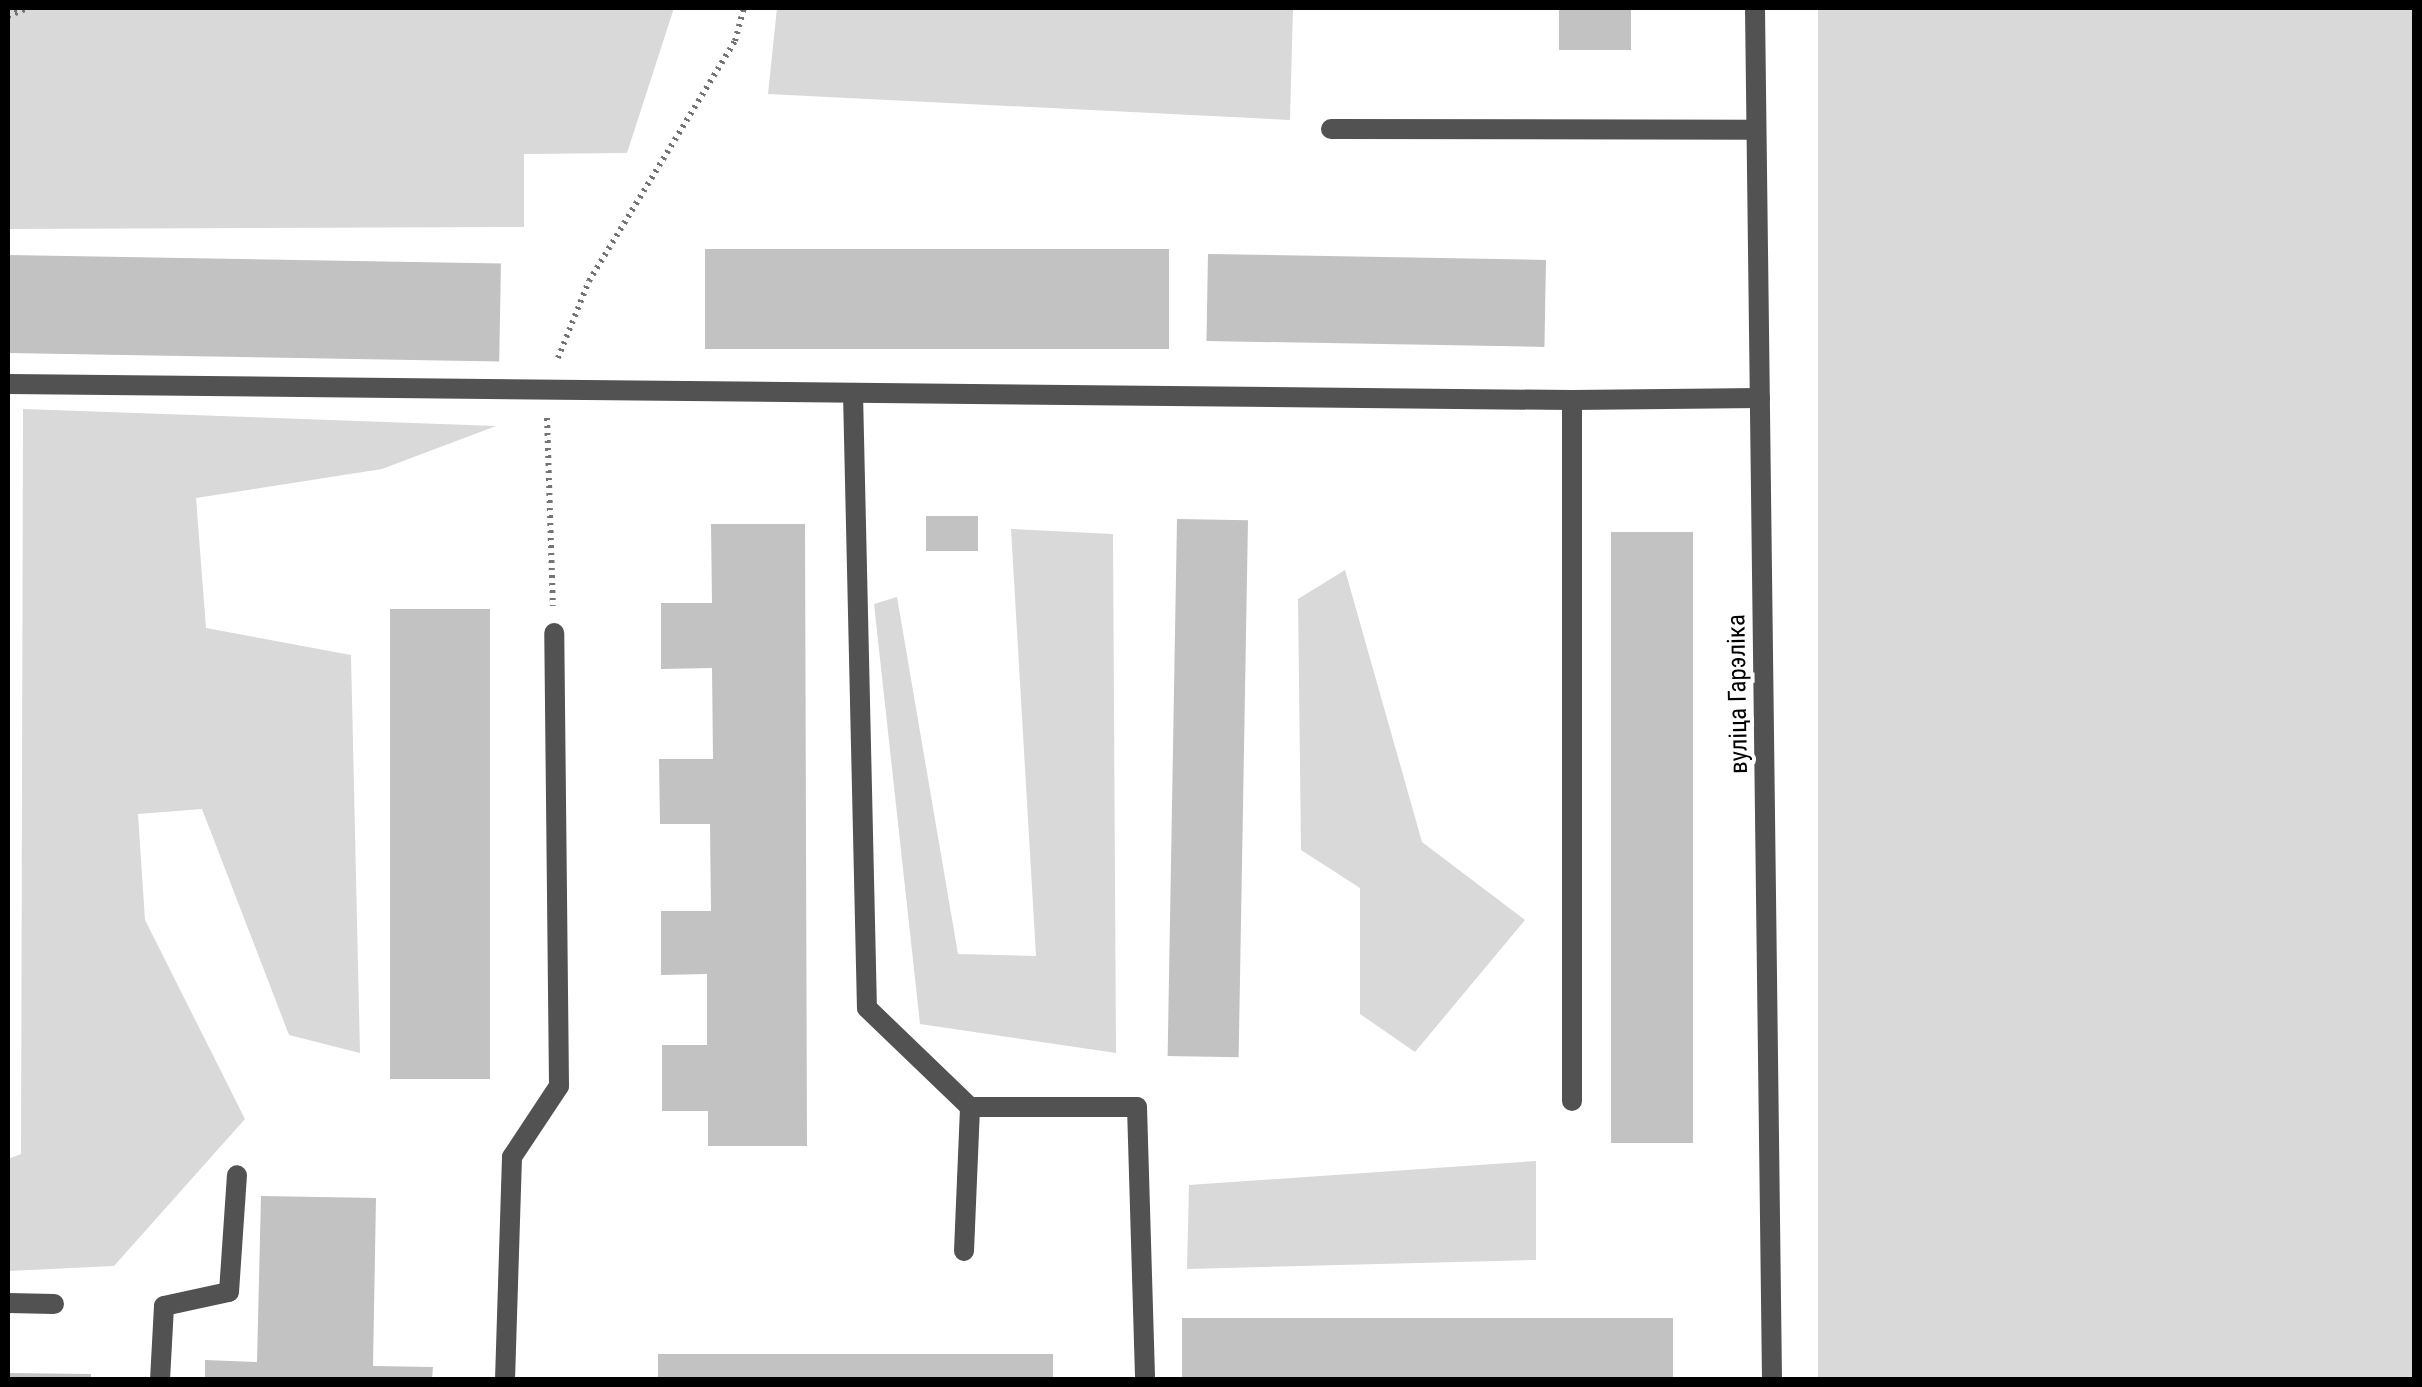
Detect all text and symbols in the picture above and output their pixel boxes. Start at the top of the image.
street label: вуліца Гарэліка [1722,614,1754,774]

